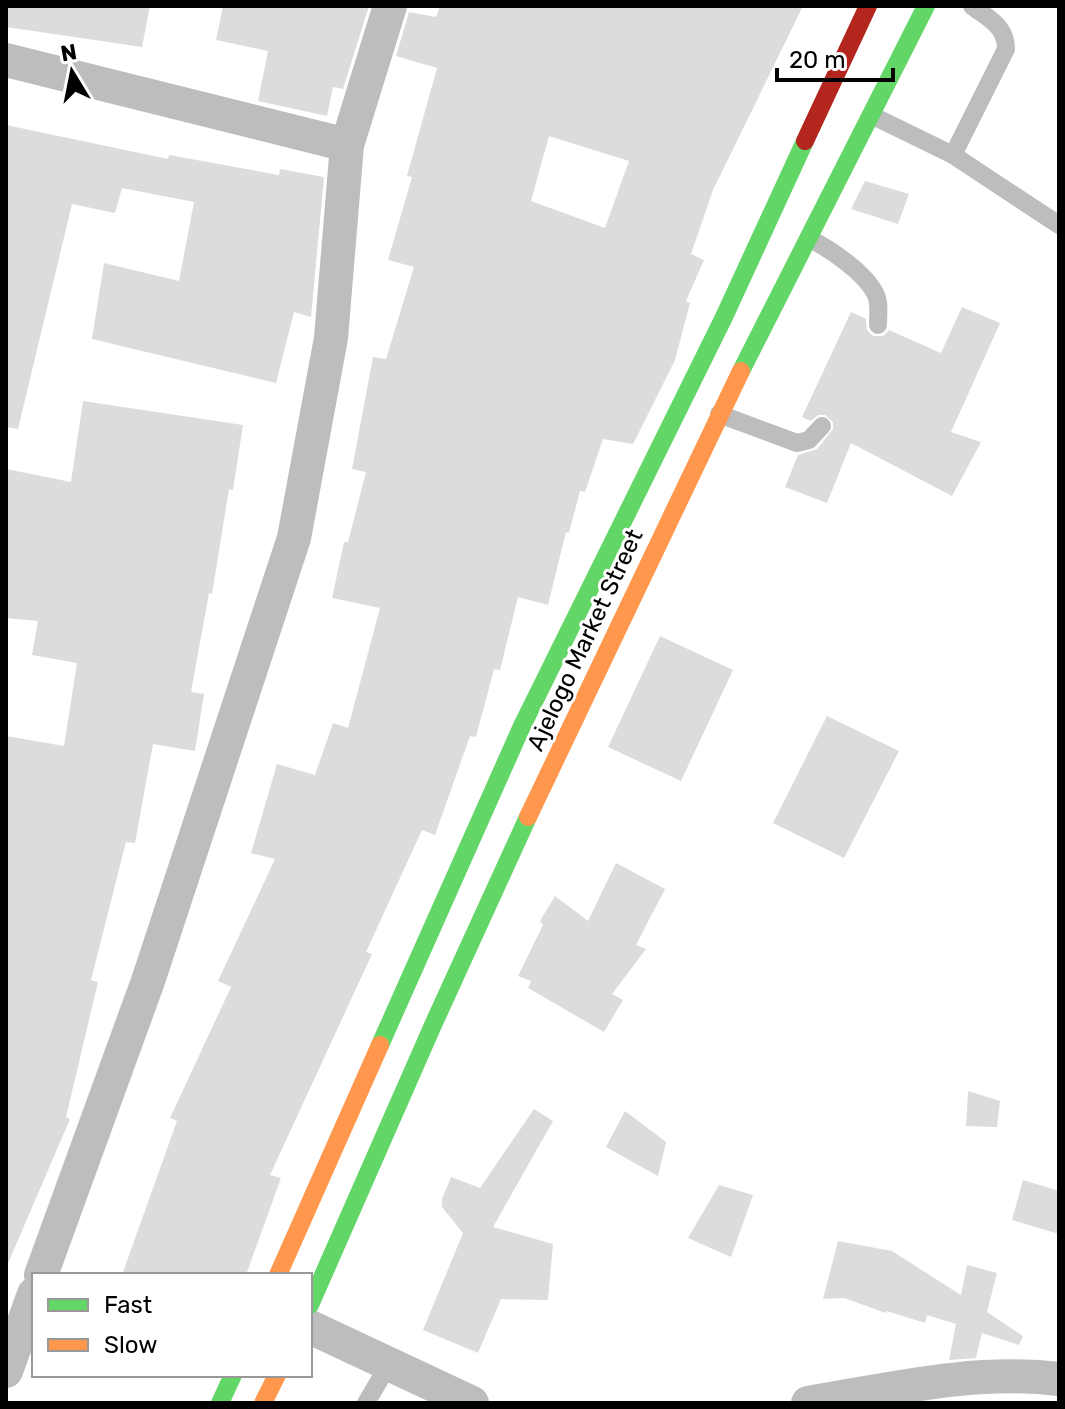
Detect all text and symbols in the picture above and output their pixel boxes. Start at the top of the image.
north arrow [32,32,112,112]
scale bar [777,32,893,82]
text: N [58,38,79,67]
text: 20 m [789,46,846,74]
street label: Ajelogo Market Street [521,525,649,755]
legend [32,1273,312,1377]
text: Fast [104,1291,152,1319]
text: Slow [104,1331,157,1359]

